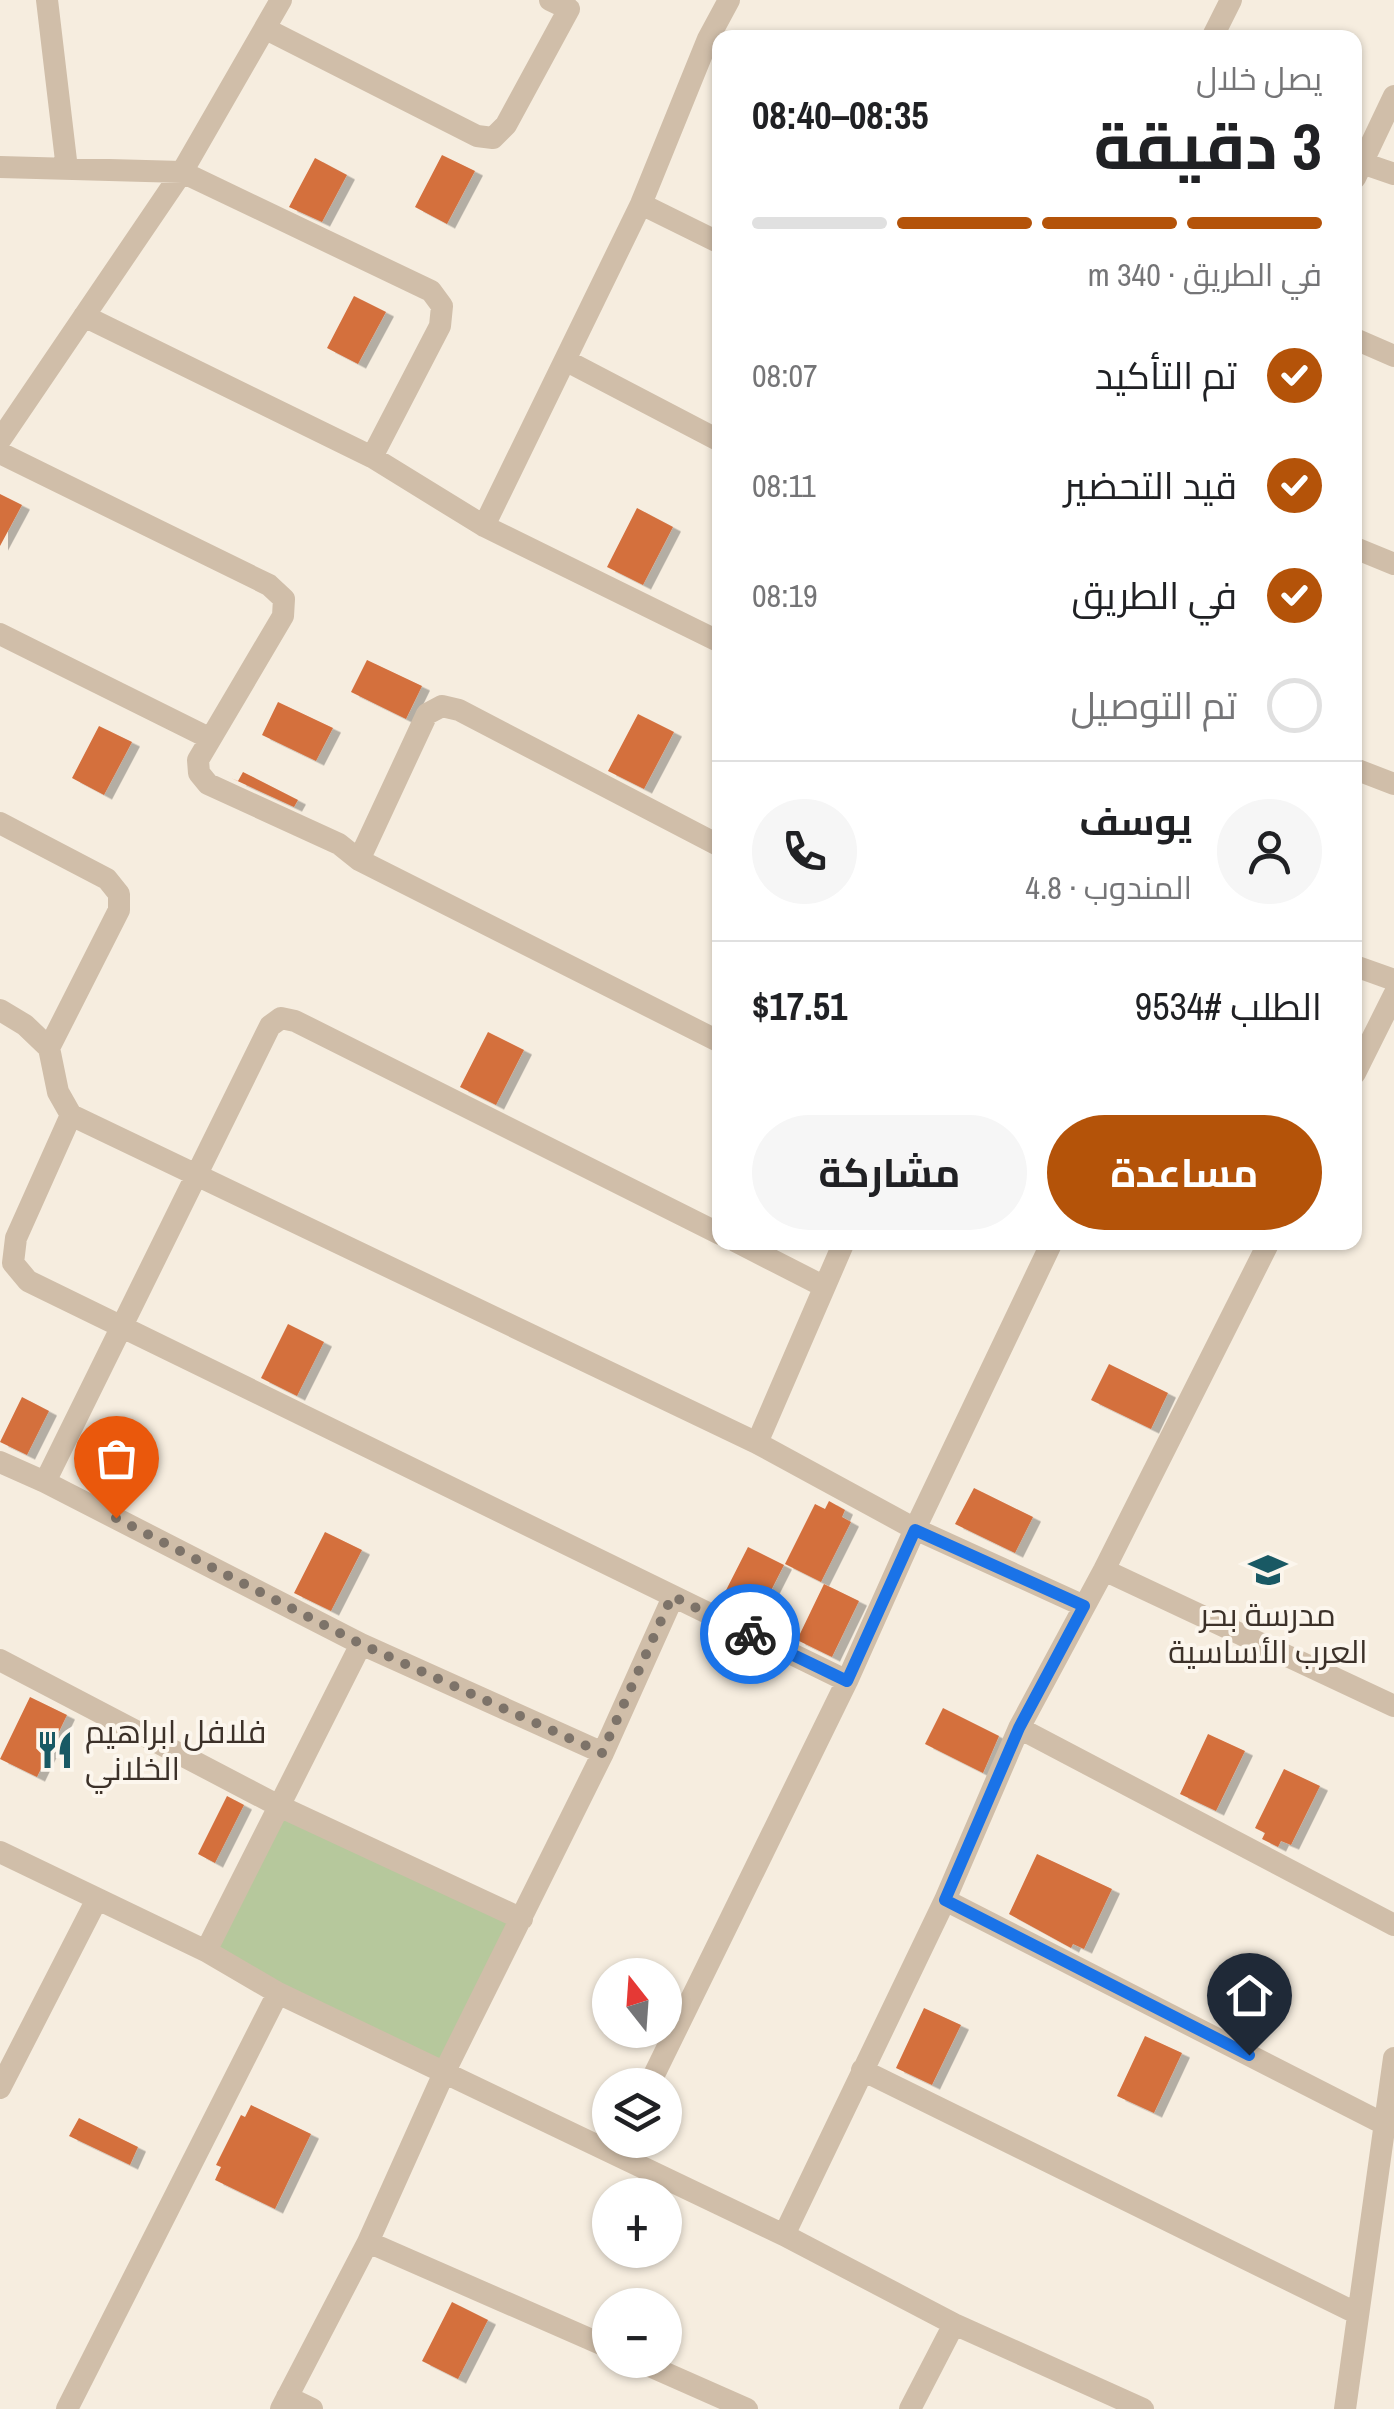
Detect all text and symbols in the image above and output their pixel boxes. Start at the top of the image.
text: يصل خلال [1196,57,1322,100]
text: 08:35–08:40 [752,90,929,141]
text: 3 دقيقة [1094,102,1322,189]
text: في الطريق · 340 m [1088,253,1322,296]
icon: check [1267,348,1322,403]
text: تم التأكيد [1095,350,1237,401]
text: 08:07 [752,354,818,397]
icon: check [1267,458,1322,513]
text: قيد التحضير [1064,460,1237,511]
text: 08:11 [752,464,816,507]
icon: check [1267,568,1322,623]
text: في الطريق [1072,570,1237,621]
text: 08:19 [752,574,818,617]
text: تم التوصيل [1070,680,1237,731]
text: يوسف [1079,796,1192,847]
button: phone [752,799,857,904]
button: person [1217,799,1322,904]
text: المندوب · 4.8 [1025,866,1192,909]
text: $17.51 [752,981,847,1032]
text: الطلب #9534 [1135,981,1322,1032]
button: مشاركة [752,1115,1027,1230]
button: مساعدة [1047,1115,1322,1230]
pin [74,1416,159,1519]
icon: bag [89,1431,144,1486]
school or university icon: مدرسة بحر العرب الأساسية [1247,1549,1289,1591]
courier [700,1584,800,1684]
place label: مدرسة بحر العرب الأساسية [1168,1593,1368,1673]
icon: bike [723,1607,778,1662]
place label: فلافل ابراهيم الخلاني [85,1710,266,1794]
restaurant icon: فلافل ابراهيم الخلاني [34,1729,76,1771]
pin [1207,1953,1292,2056]
north arrow [592,1958,682,2048]
map controls [592,1958,682,2378]
icon: home [1222,1968,1277,2023]
button: layers [592,2068,682,2158]
button: + [592,2178,682,2268]
button: − [592,2288,682,2378]

